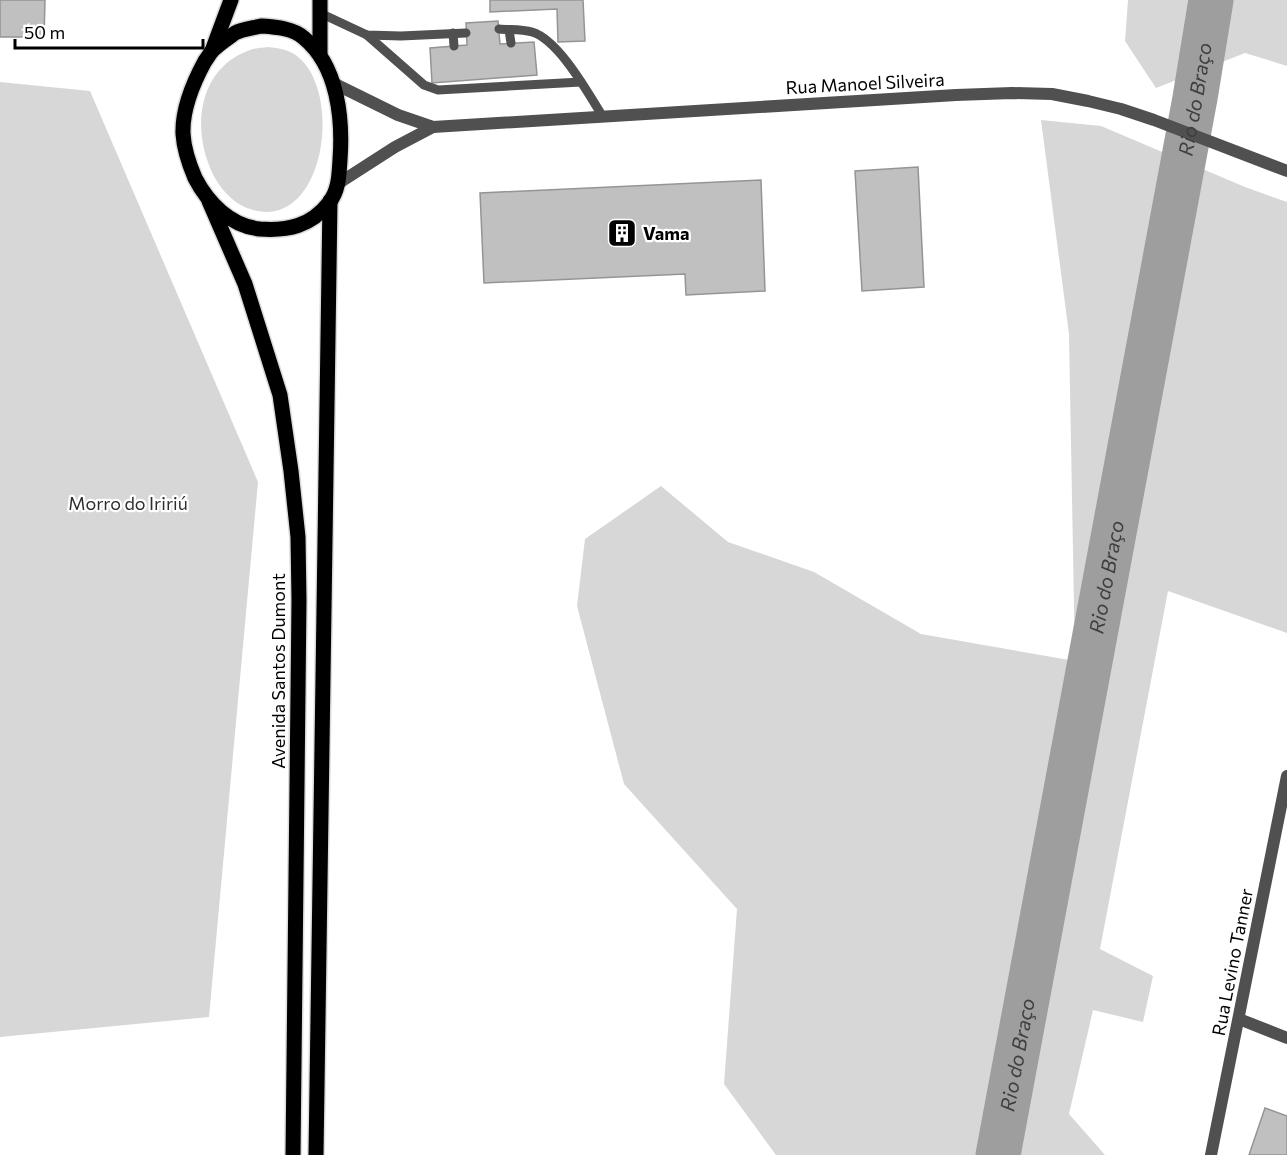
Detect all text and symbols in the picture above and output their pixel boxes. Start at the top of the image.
scale bar [15,12,202,50]
text: 50 m [24,21,65,43]
water label: Rio do Braço [1172,41,1216,158]
street label: Rua Manoel Silveira [785,68,945,98]
building icon: Vama [606,217,638,249]
place label: Vama [643,222,689,244]
park label: Morro do Iririú [68,492,188,514]
water label: Rio do Braço [1083,518,1128,636]
street label: Avenida Santos Dumont [267,573,289,769]
street label: Rua Levino Tanner [1207,887,1257,1037]
water label: Rio do Braço [994,996,1039,1113]

